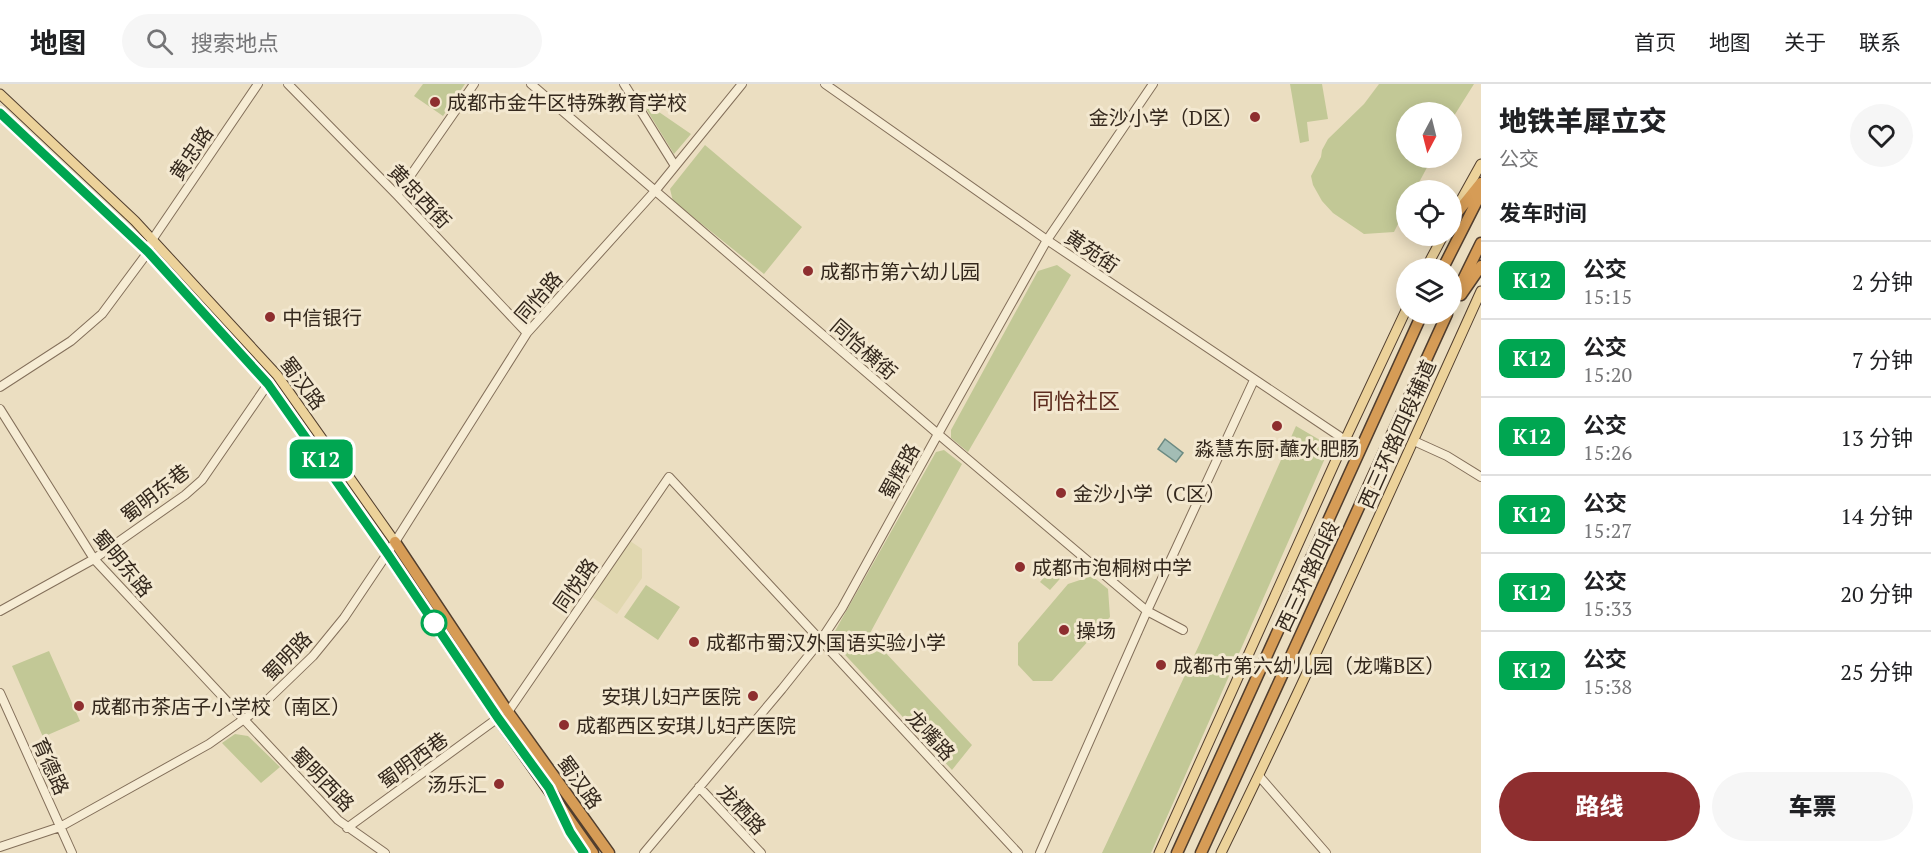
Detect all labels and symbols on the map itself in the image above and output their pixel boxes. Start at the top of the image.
place label: 成都市金牛区特殊教育学校 [447,89,687,116]
marker: 成都市金牛区特殊教育学校 [428,95,442,109]
north arrow [1396,102,1462,168]
place label: 金沙小学（D区） [1089,104,1243,131]
marker: 金沙小学（D区） [1248,110,1262,124]
street label: 黄忠路 [163,121,219,185]
street label: 黄忠西街 [383,158,457,234]
street label: 黄苑街 [1060,223,1124,279]
place label: 成都市第六幼儿园 [820,258,980,285]
marker: 成都市第六幼儿园 [801,264,815,278]
street label: 同怡路 [508,266,568,328]
place label: 中信银行 [282,304,362,331]
marker: 中信银行 [263,310,277,324]
street label: 同怡横街 [825,313,903,385]
street label: 蜀汉路 [274,351,332,415]
street label: 西三环路四段辅道 [1352,355,1442,513]
district label: 同怡社区 [1032,386,1120,415]
marker: 淼慧东厨·蘸水肥肠 [1270,419,1284,433]
place label: 淼慧东厨·蘸水肥肠 [1195,435,1359,462]
street label: 蜀辉路 [873,438,925,504]
line badge: K12 [286,440,356,478]
street label: 蜀明东巷 [115,458,195,528]
place label: 金沙小学（C区） [1073,480,1226,507]
marker: 金沙小学（C区） [1054,486,1068,500]
street label: 西三环路四段 [1269,516,1345,636]
street label: 蜀明东路 [87,524,159,602]
street label: 同悦路 [547,553,603,617]
place label: 成都市泡桐树中学 [1032,554,1192,581]
marker: 成都市泡桐树中学 [1013,560,1027,574]
unlabelled marker [421,610,447,636]
place label: 操场 [1076,617,1116,644]
marker: 操场 [1057,623,1071,637]
street label: 蜀明路 [256,625,318,687]
place label: 成都市蜀汉外国语实验小学 [706,629,946,656]
marker: 成都市蜀汉外国语实验小学 [687,635,701,649]
place label: 成都市第六幼儿园（龙嘴B区） [1173,652,1445,679]
marker: 成都市第六幼儿园（龙嘴B区） [1154,658,1168,672]
place label: 安琪儿妇产医院 [601,683,741,710]
marker: 安琪儿妇产医院 [746,689,760,703]
place label: 成都市茶店子小学校（南区） [91,693,351,720]
marker: 成都市茶店子小学校（南区） [72,699,86,713]
street label: 龙嘴路 [901,704,961,766]
place label: 成都西区安琪儿妇产医院 [576,712,796,739]
marker: 成都西区安琪儿妇产医院 [557,718,571,732]
street label: 蜀明西巷 [373,726,453,794]
street label: 育德路 [26,733,76,799]
street label: 蜀明西路 [286,741,360,817]
street label: 蜀汉路 [551,750,609,814]
place label: 汤乐汇 [427,771,487,798]
marker: 汤乐汇 [492,777,506,791]
street label: 龙栖路 [712,778,772,840]

